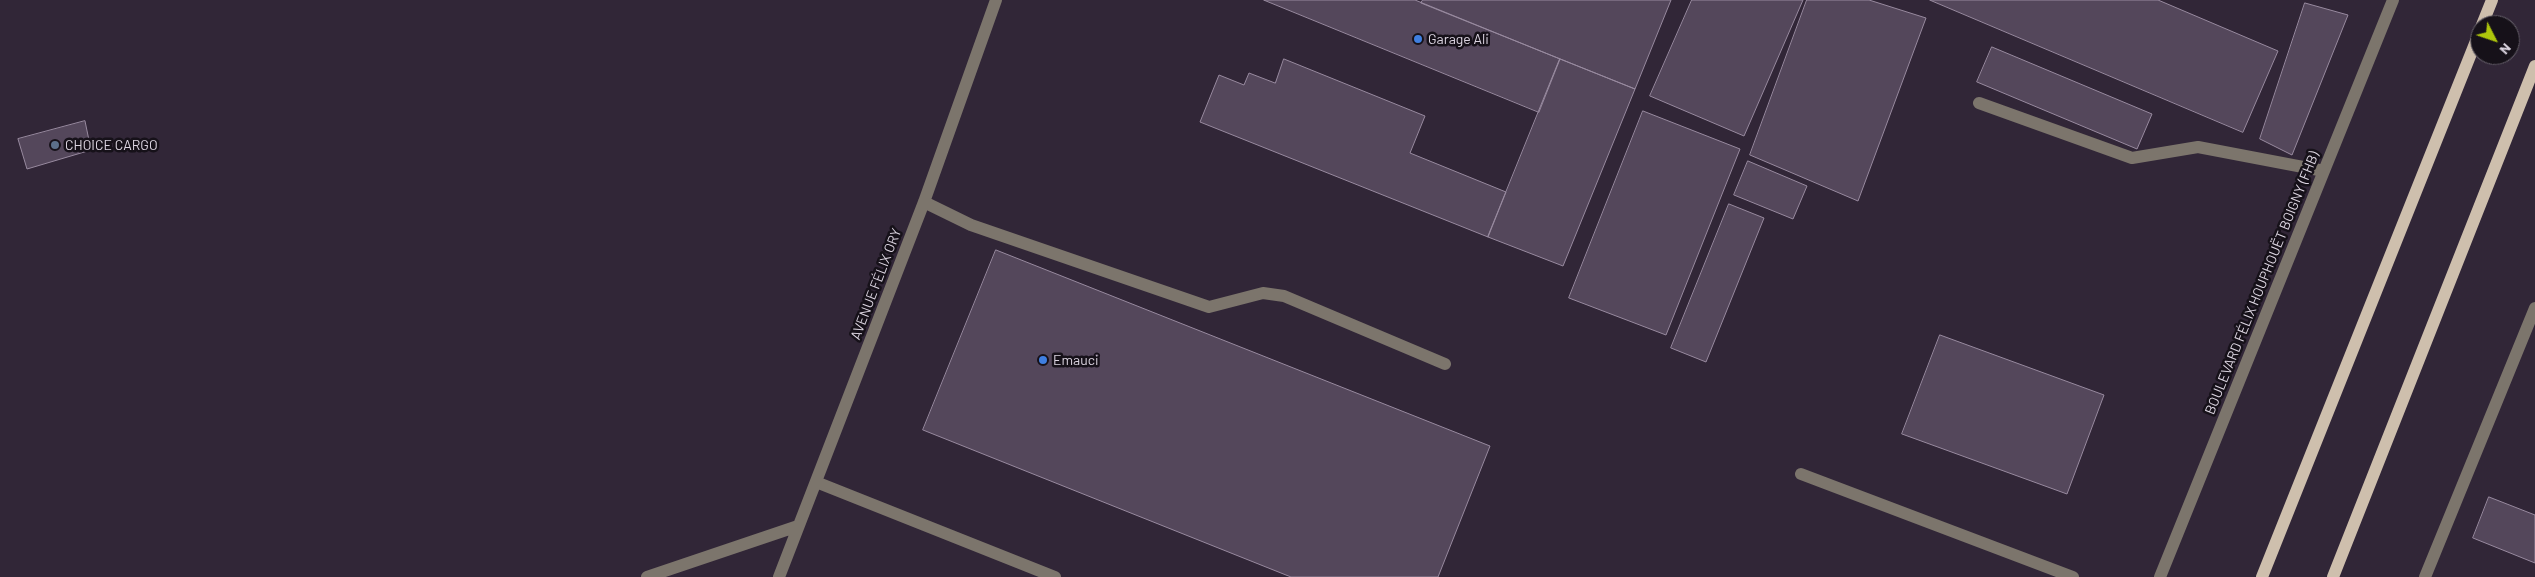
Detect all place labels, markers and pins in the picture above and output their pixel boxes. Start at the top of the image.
place label: Garage Ali [1428,31,1489,47]
marker: Garage Ali [1412,33,1424,45]
place label: CHOICE CARGO [65,137,158,153]
marker: CHOICE CARGO [49,139,61,151]
place label: Emauci [1053,352,1099,368]
marker: Emauci [1037,354,1049,366]

